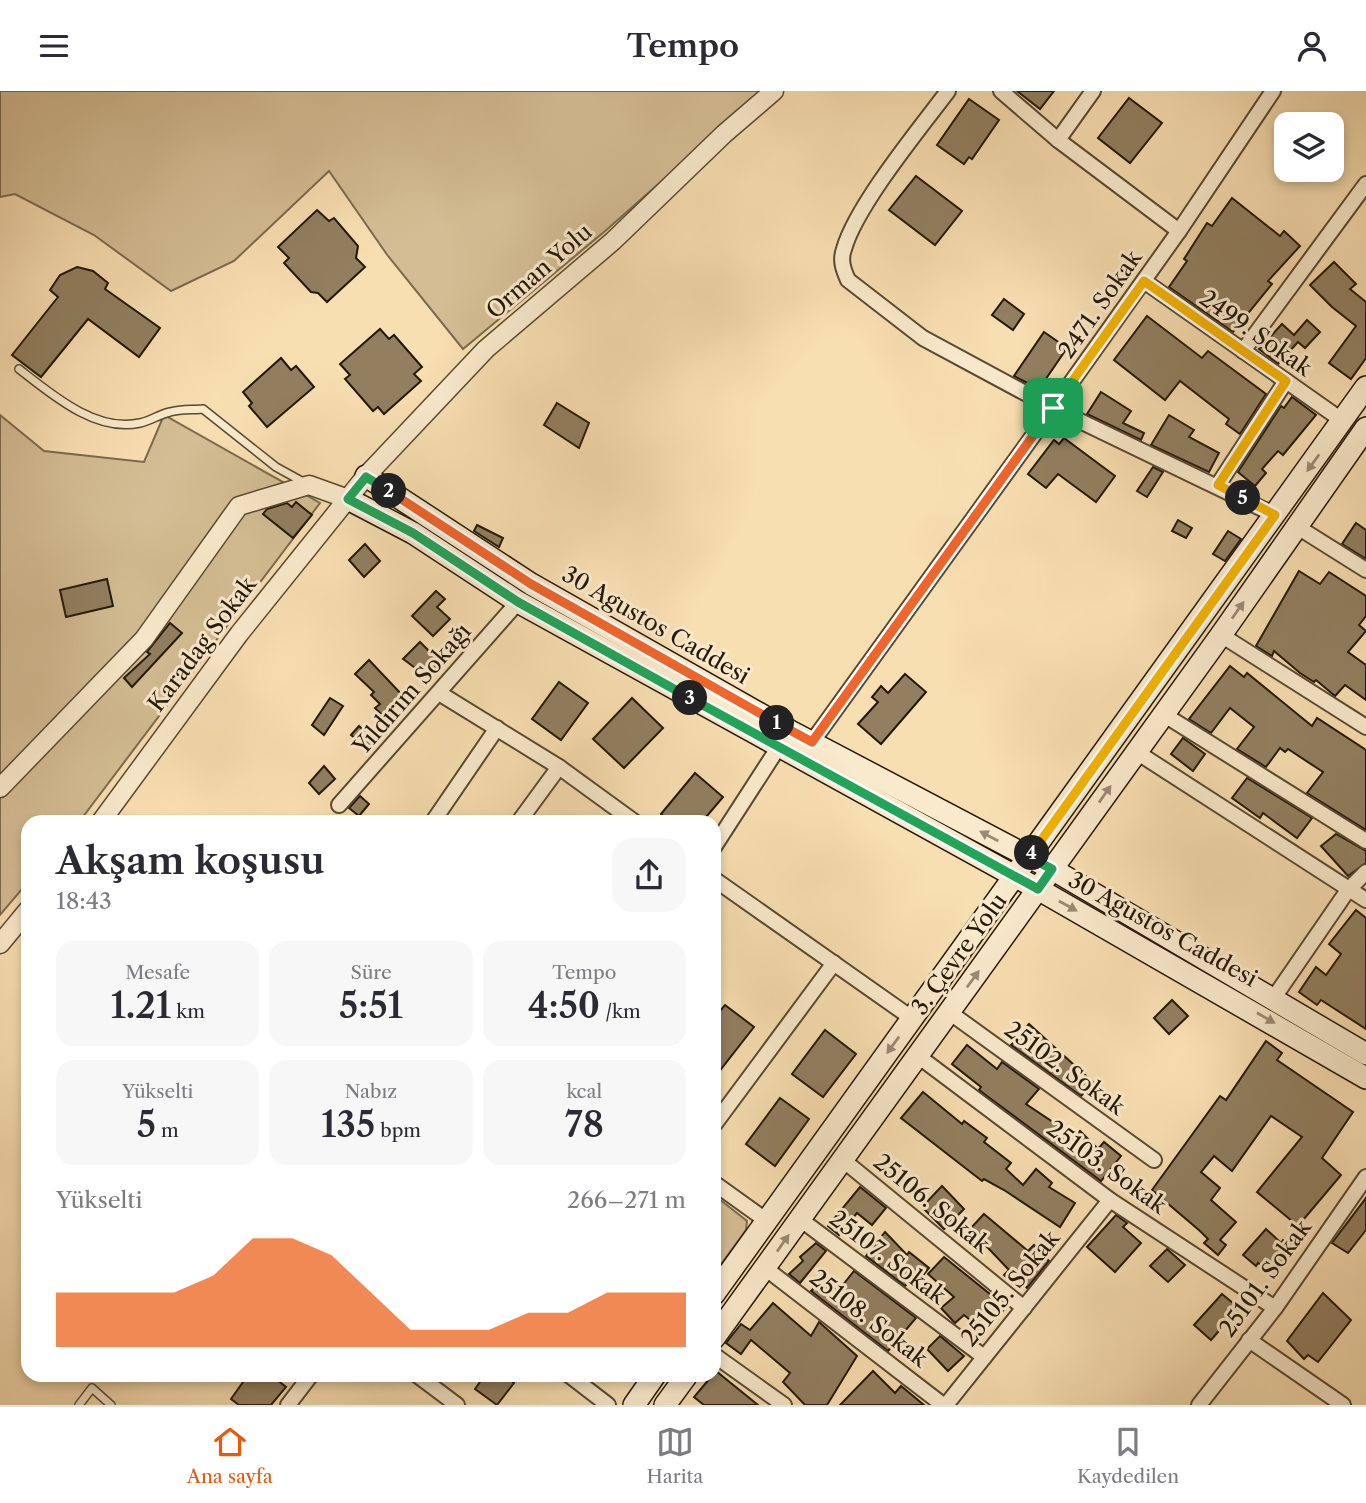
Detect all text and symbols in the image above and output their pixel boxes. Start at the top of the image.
text: Tempo [627,26,739,65]
icon: menu [35,27,73,65]
icon: person [1293,27,1331,65]
map controls [1274,112,1344,182]
button: layers [1274,112,1344,182]
street label: Orman Yolu [480,218,598,324]
street label: 2471. Sokak [1052,243,1149,364]
street label: 2499. Sokak [1194,284,1319,383]
pin [1023,378,1083,438]
icon: arrive [1034,389,1072,427]
one-way arrow [1306,454,1320,472]
pin: 2 [372,473,406,509]
text: 2 [383,479,394,502]
pin: 5 [1226,481,1260,515]
text: 5 [1237,486,1248,509]
street label: 30 Agustos Caddesi [557,560,755,690]
street label: Karadag Sokak [142,569,263,717]
one-way arrow [1231,601,1245,619]
street label: Yıldırım Sokağı [347,618,477,761]
pin: 3 [672,681,708,715]
text: 3 [684,686,695,709]
pin: 1 [760,705,794,741]
text: 1 [772,711,781,734]
one-way arrow [1098,785,1112,803]
one-way arrow [979,830,999,842]
pin: 4 [1014,835,1050,871]
text: Akşam koşusu [56,837,325,884]
button: share [612,838,686,912]
text: 4 [1026,841,1037,864]
street label: 30 Agustos Caddesi [1064,865,1262,993]
text: 18:43 [56,887,112,915]
street label: 3. Çevre Yolu [905,888,1013,1020]
one-way arrow [1058,900,1078,912]
text: Mesafe [125,961,190,984]
text: Süre [350,961,392,984]
text: Tempo [552,961,616,984]
one-way arrow [966,970,980,988]
text: 1.21 [110,984,171,1027]
text: 5:51 [339,984,403,1027]
text: 4:50 [528,984,600,1027]
text: km [171,1000,205,1023]
text: /km [600,1000,641,1023]
one-way arrow [1256,1012,1275,1024]
street label: 25102. Sokak [1000,1015,1132,1122]
one-way arrow [886,1036,901,1054]
text: Yükselti [122,1080,193,1103]
text: Nabız [345,1080,397,1103]
text: kcal [566,1080,602,1103]
text: 5 [137,1103,156,1146]
text: 135 [321,1103,375,1146]
text: 78 [565,1103,604,1146]
street label: 25103. Sokak [1042,1114,1174,1221]
text: m [156,1119,179,1142]
text: bpm [375,1119,421,1142]
street label: 25106. Sokak [868,1148,997,1260]
text: Yükselti [56,1186,143,1214]
text: 266–271 m [567,1186,686,1214]
street label: 25107. Sokak [824,1204,953,1311]
street label: 25101. Sokak [1213,1213,1318,1342]
street label: 25105. Sokak [955,1223,1066,1351]
one-way arrow [775,1234,789,1252]
street label: 25108. Sokak [804,1263,935,1374]
tab: Ana sayfa [187,1423,273,1488]
tab: Harita [647,1423,703,1488]
tab: Kaydedilen [1077,1423,1179,1488]

